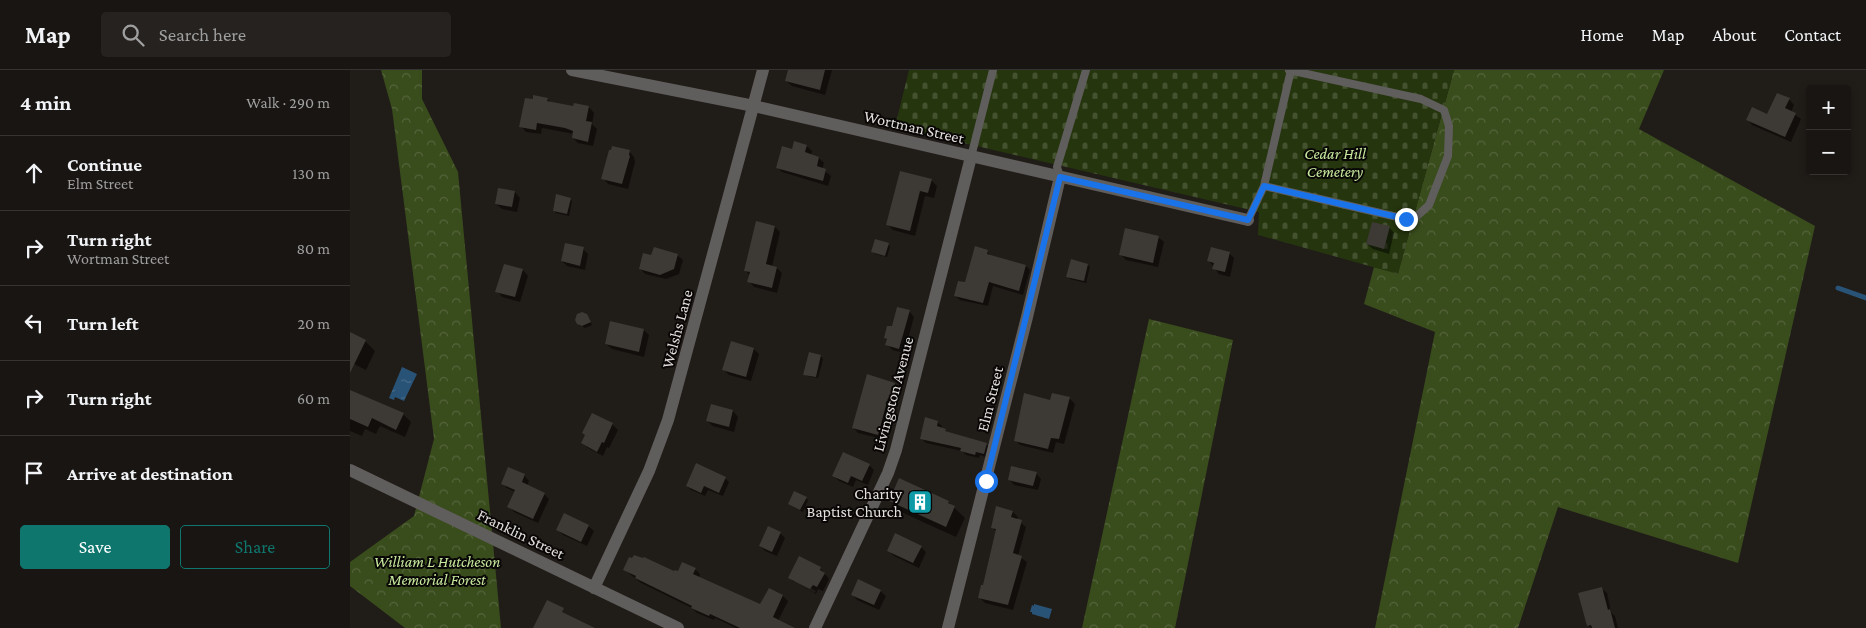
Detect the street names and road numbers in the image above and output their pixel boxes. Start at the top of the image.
street label: Wortman Street [862,107,966,147]
street label: Welshs Lane [658,288,696,370]
street label: Livingston Avenue [870,335,917,454]
street label: Elm Street [974,364,1006,433]
street label: Franklin Street [475,506,568,563]

